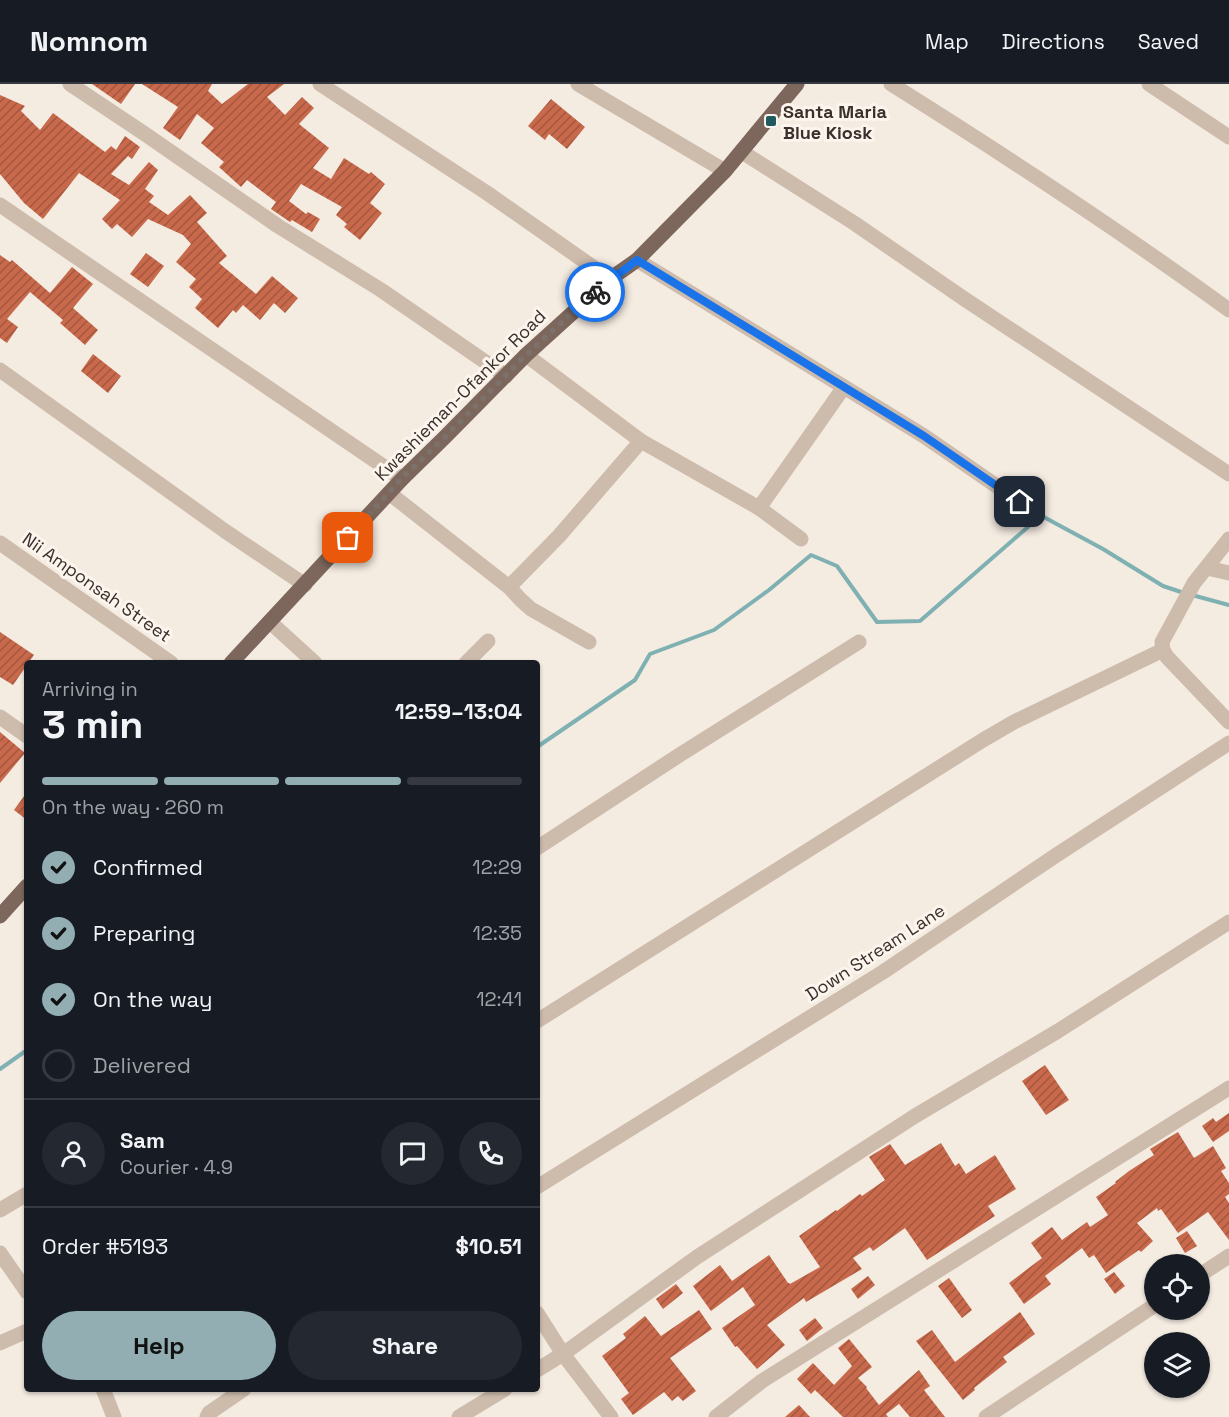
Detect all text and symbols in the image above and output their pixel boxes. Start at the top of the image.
text: Nomnom [30,23,148,59]
text: Map [925,28,969,55]
text: Directions [1002,28,1105,55]
text: Saved [1138,28,1199,55]
place label: Santa Maria Blue Kiosk [783,100,888,144]
marker: Santa Maria Blue Kiosk [764,114,778,128]
courier [565,262,625,322]
icon: bike [579,276,612,309]
street label: Kwashieman-Ofankor Road [370,305,550,485]
pin [994,476,1045,527]
icon: home [1003,485,1036,518]
pin [322,512,373,563]
icon: bag [331,521,364,554]
street label: Nii Amponsah Street [18,527,176,647]
text: Arriving in [42,676,138,702]
text: 12:59–13:04 [395,697,522,725]
text: 3 min [42,700,143,749]
text: On the way · 260 m [42,794,224,820]
icon: check [42,851,75,884]
text: Confirmed [93,853,203,881]
text: 12:29 [472,854,522,880]
street label: Down Stream Lane [801,898,949,1006]
icon: check [42,917,75,950]
text: Preparing [93,919,195,947]
text: 12:35 [472,920,522,946]
icon: check [42,983,75,1016]
text: On the way [93,985,212,1013]
text: 12:41 [476,986,522,1012]
text: Delivered [93,1051,191,1079]
button: person [42,1122,105,1185]
button: chat [381,1122,444,1185]
button: phone [459,1122,522,1185]
text: Sam [120,1126,165,1154]
text: Courier · 4.9 [120,1154,233,1180]
text: Order #5193 [42,1232,168,1260]
text: $10.51 [455,1232,522,1260]
map controls [1144,1254,1210,1398]
button: locate [1144,1254,1210,1320]
button: Help [42,1311,276,1380]
button: Share [288,1311,522,1380]
button: layers [1144,1332,1210,1398]

